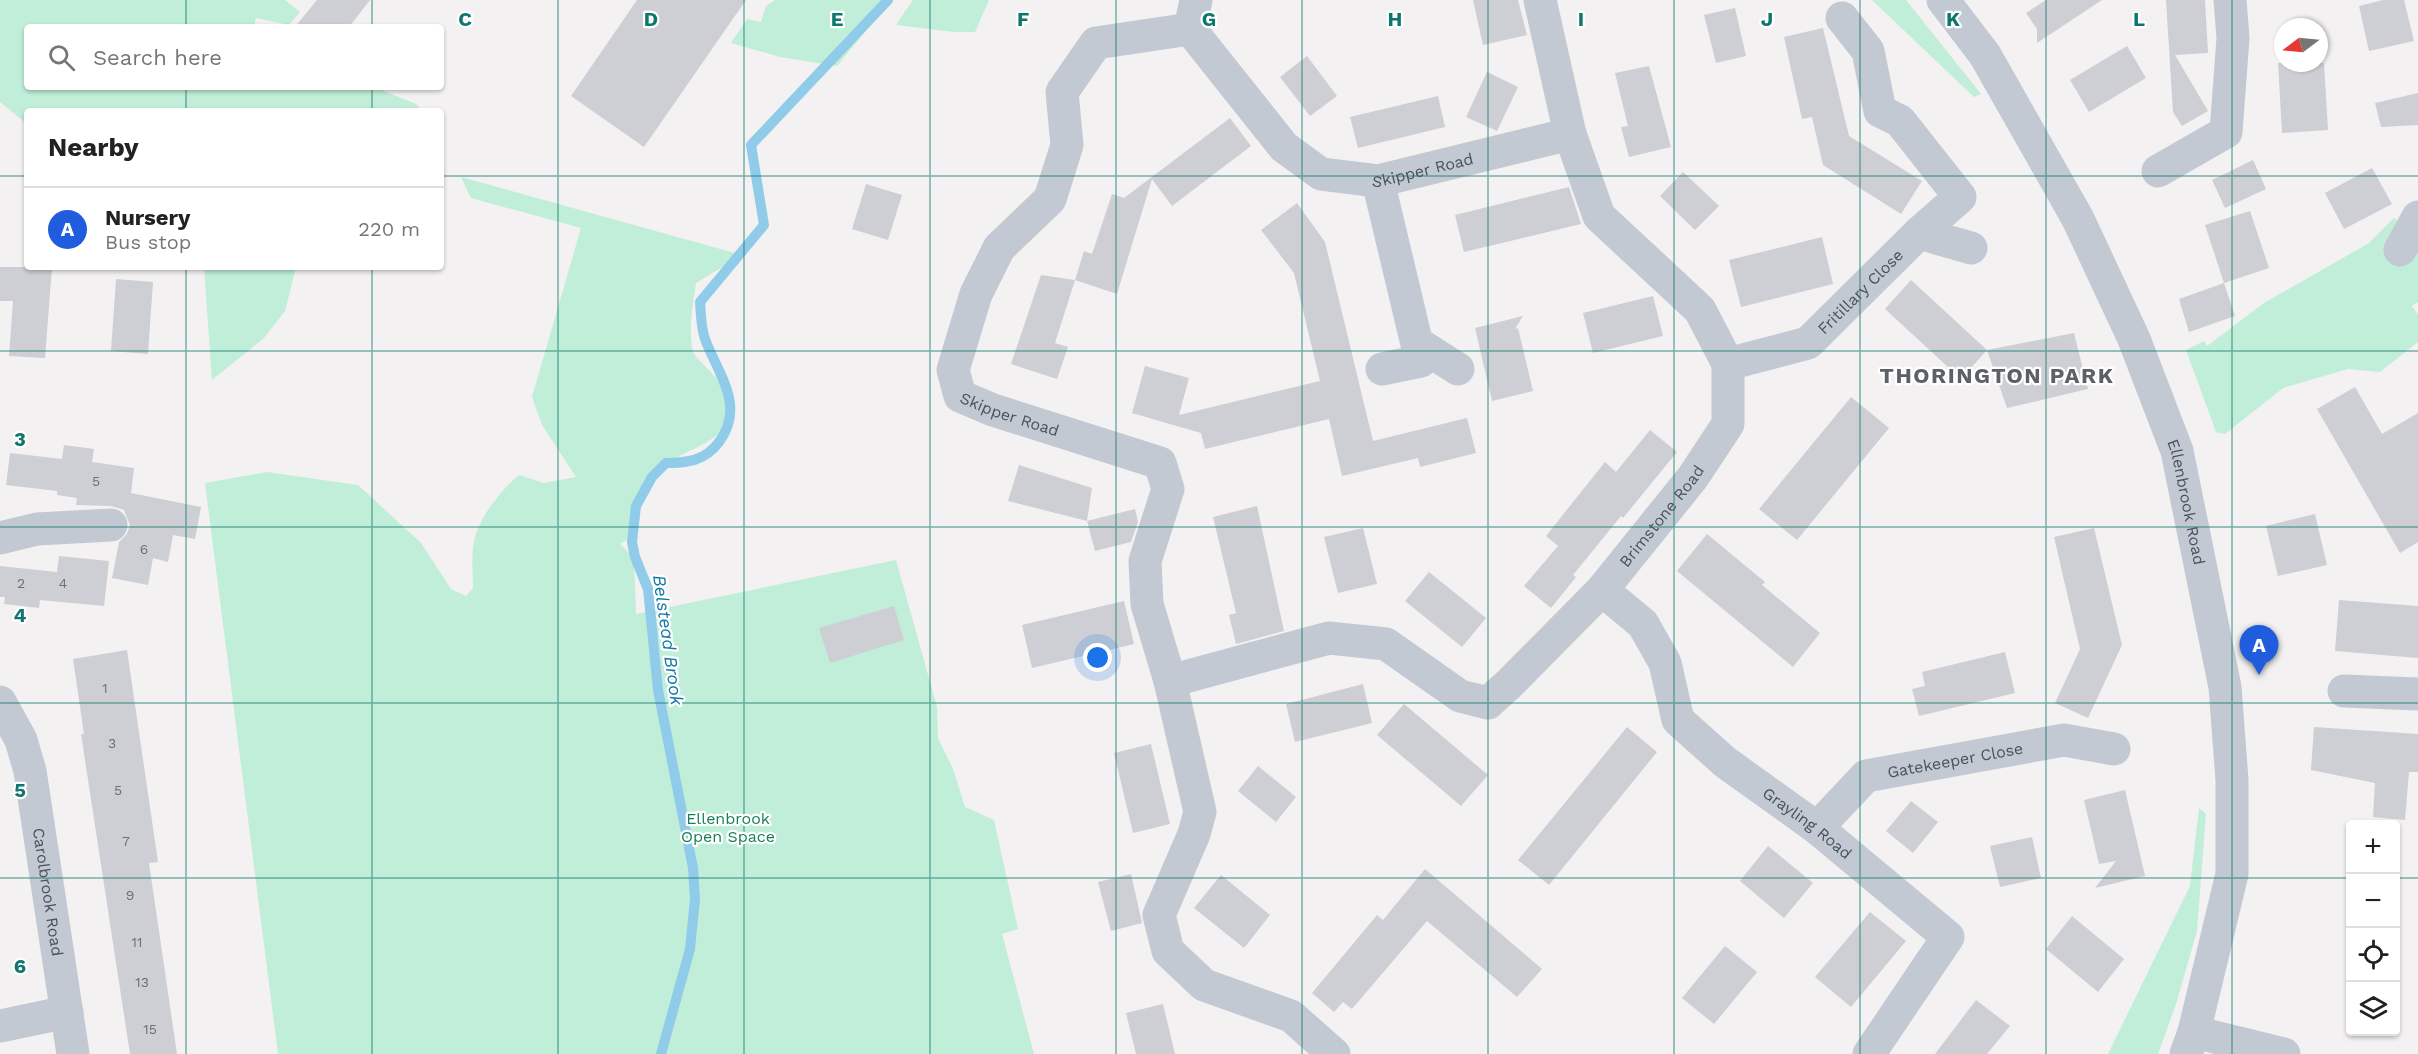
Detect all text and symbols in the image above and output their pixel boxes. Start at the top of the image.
text: C [458,7,472,31]
text: D [644,7,658,31]
text: E [831,7,843,31]
text: F [1017,7,1029,31]
text: G [1202,7,1216,31]
text: H [1388,7,1402,31]
text: I [1578,7,1584,31]
text: J [1761,7,1773,31]
text: K [1946,7,1960,31]
text: L [2133,7,2145,31]
north arrow [2274,18,2328,72]
search box [24,24,444,90]
icon: search [45,41,78,74]
text: Search here [93,45,222,70]
text: Nearby [48,132,139,162]
street label: Skipper Road [1371,149,1475,191]
text: Nursery [105,205,190,230]
text: A [61,217,74,241]
text: 220 m [358,217,420,241]
text: Bus stop [105,230,191,254]
street label: Fritillary Close [1814,245,1907,338]
district label: THORINGTON PARK [1880,363,2114,388]
street label: Skipper Road [957,388,1061,440]
text: 3 [14,427,26,451]
street label: Ellenbrook Road [2163,436,2209,567]
street label: Brimstone Road [1615,462,1708,571]
house number: 5 [92,473,100,489]
house number: 6 [140,541,148,557]
water label: Belstead Brook [649,573,688,708]
house number: 2 [17,575,25,591]
house number: 4 [59,575,67,591]
text: 4 [14,603,27,627]
pin: A [2240,626,2278,675]
your location [1083,643,1112,672]
house number: 1 [102,680,108,696]
house number: 3 [108,735,116,751]
street label: Gatekeeper Close [1886,739,2025,782]
text: 5 [14,778,26,802]
house number: 5 [114,782,122,798]
street label: Grayling Road [1759,783,1856,863]
park label: Ellenbrook Open Space [681,809,775,846]
map controls [2346,820,2400,1036]
button: + [2346,820,2400,874]
street label: Carolbrook Road [29,826,67,958]
house number: 7 [122,833,130,849]
button: − [2346,874,2400,928]
house number: 9 [126,887,134,903]
button: locate [2346,928,2400,982]
house number: 11 [132,934,142,950]
text: 6 [14,954,26,978]
house number: 13 [135,974,149,990]
button: layers [2346,982,2400,1036]
house number: 15 [143,1021,157,1037]

